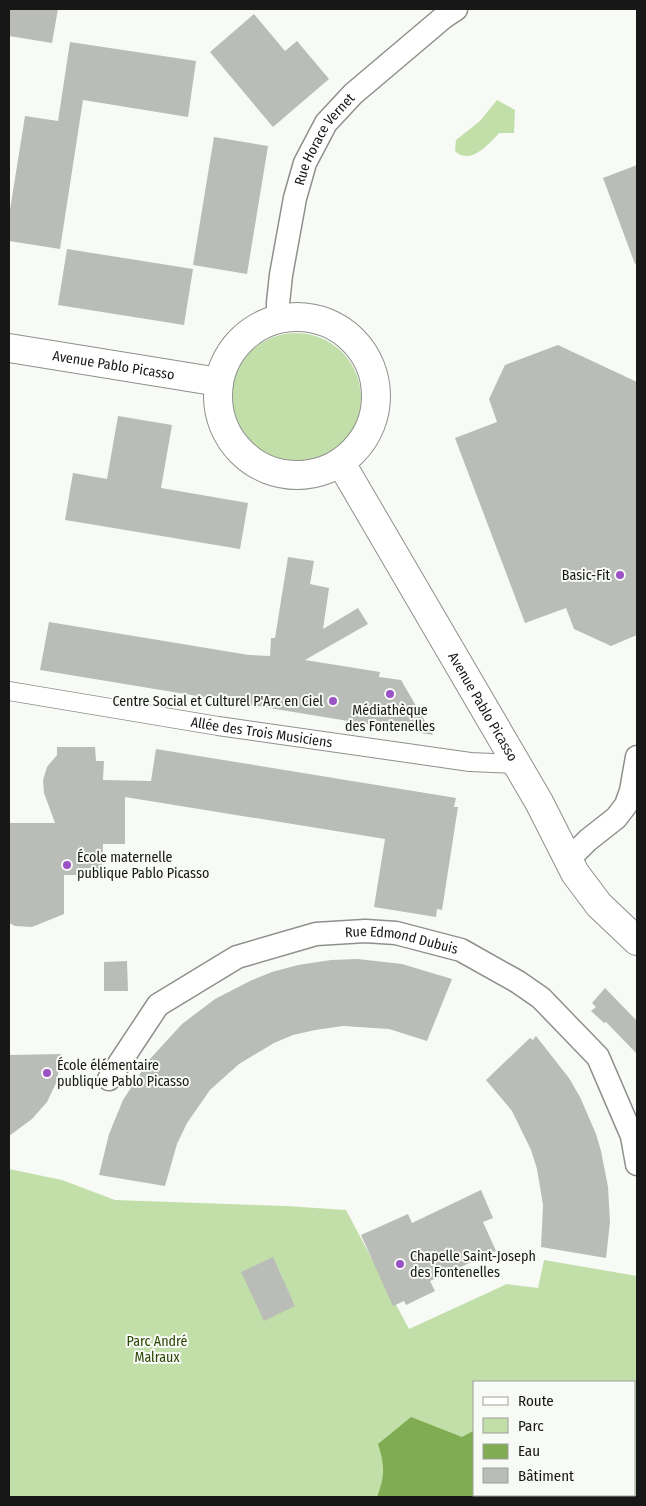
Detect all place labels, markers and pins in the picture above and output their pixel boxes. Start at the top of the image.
place label: Basic-Fit [562,567,610,584]
marker: Basic-Fit [614,569,626,581]
marker: Médiathèque des Fontenelles [384,688,396,700]
place label: Centre Social et Culturel P'Arc en Ciel [112,693,323,710]
marker: Centre Social et Culturel P'Arc en Ciel [327,695,339,707]
place label: Médiathèque des Fontenelles [345,702,435,735]
place label: École maternelle publique Pablo Picasso [77,848,209,882]
marker: École maternelle publique Pablo Picasso [61,859,73,871]
place label: École élémentaire publique Pablo Picasso [57,1056,189,1090]
marker: École élémentaire publique Pablo Picasso [41,1067,53,1079]
place label: Chapelle Saint-Joseph des Fontenelles [410,1248,536,1281]
marker: Chapelle Saint-Joseph des Fontenelles [394,1258,406,1270]

